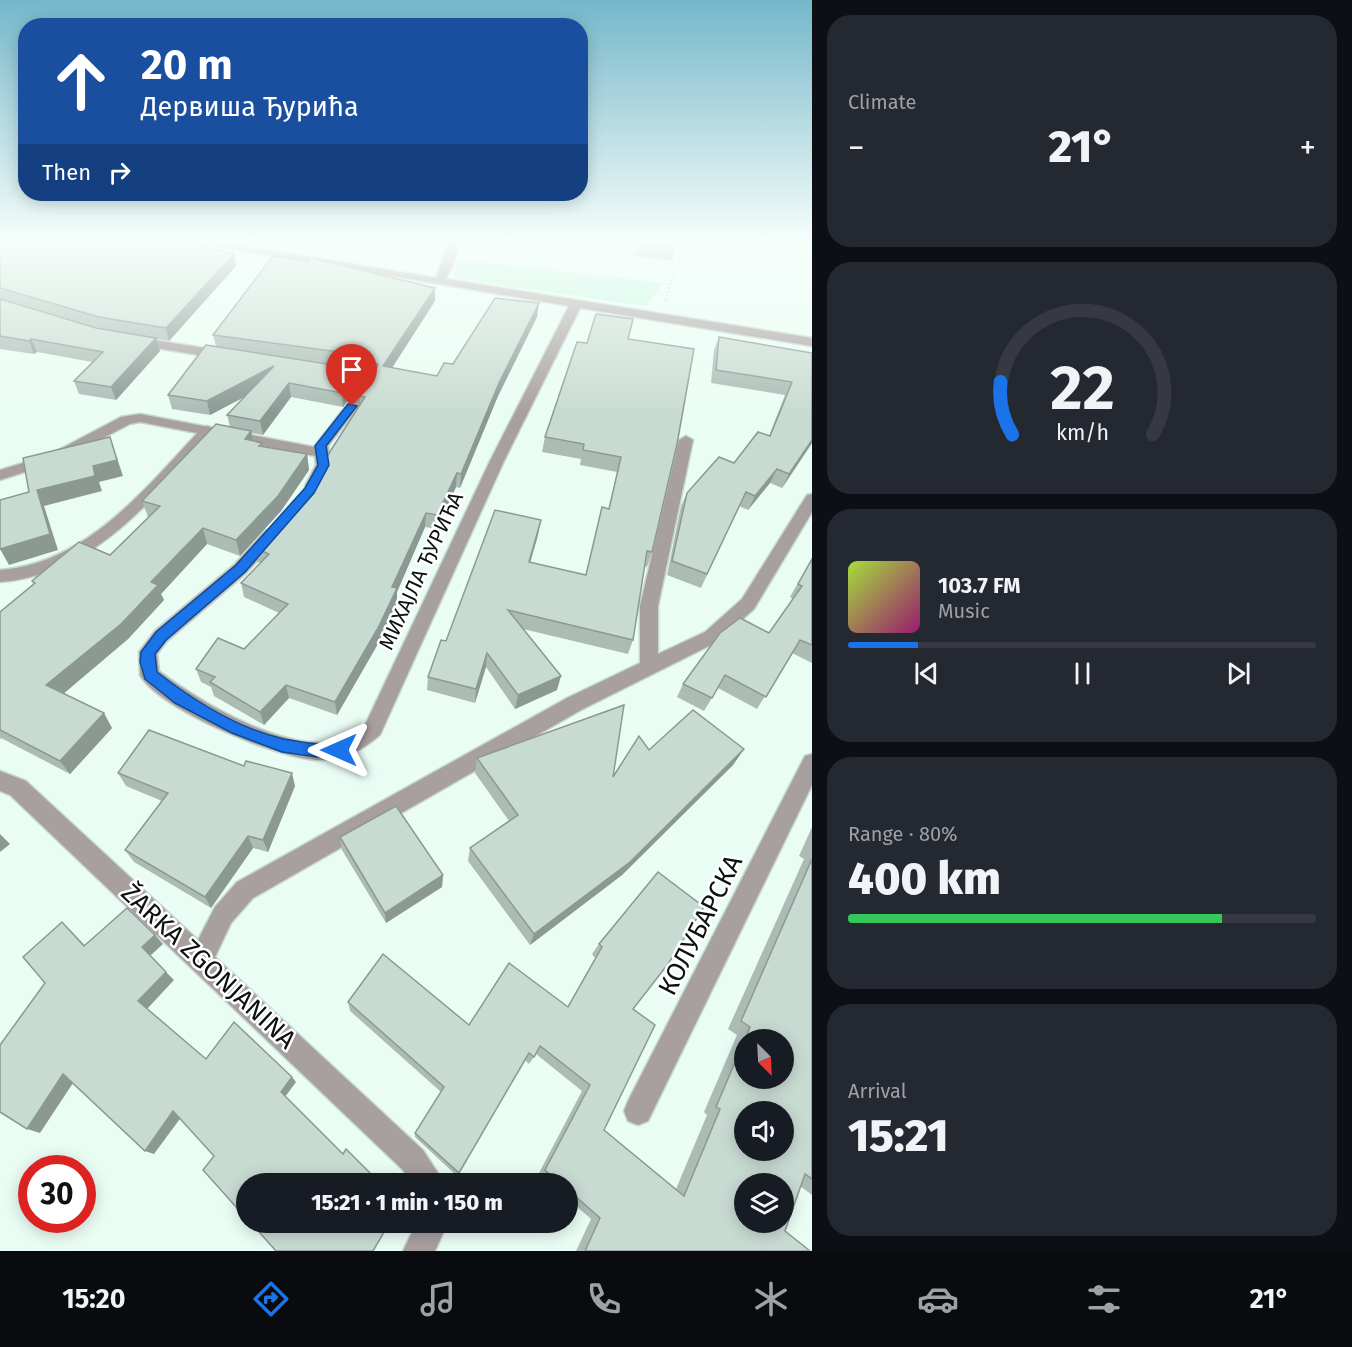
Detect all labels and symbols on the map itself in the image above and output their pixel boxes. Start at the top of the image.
pin [326,344,377,406]
street label: МИХАЈЛА ЂУРИЋА [373,488,469,654]
position arrow [307,718,371,782]
street label: КОЛУБАРСКА [652,850,749,1001]
street label: ŽARKA ZGONJANINA [115,878,302,1055]
north arrow [734,1029,794,1089]
speed limit sign: 30 [18,1155,96,1233]

